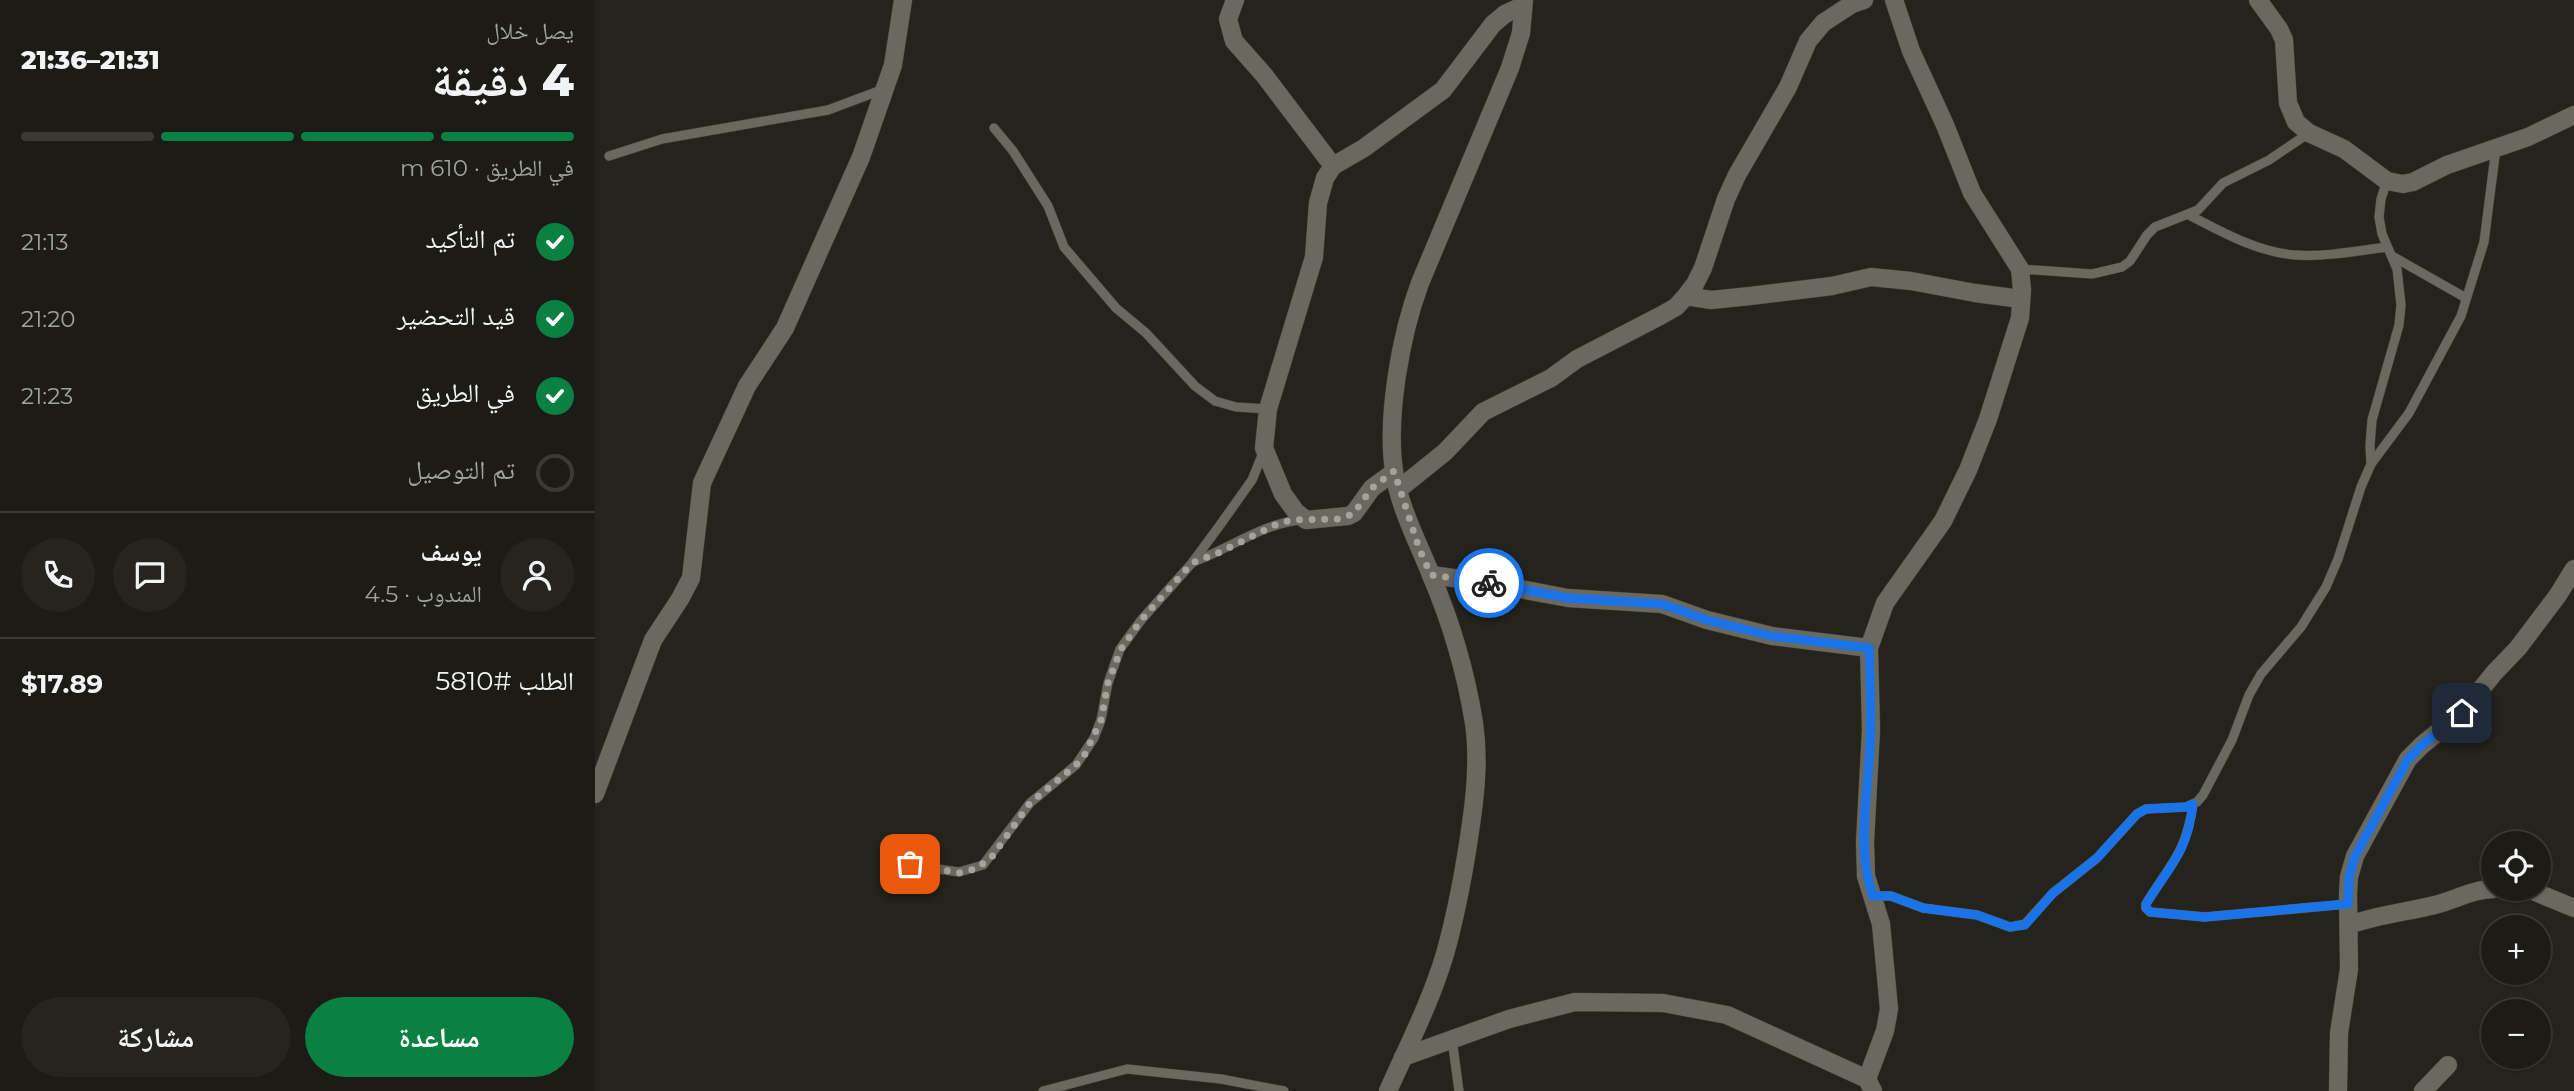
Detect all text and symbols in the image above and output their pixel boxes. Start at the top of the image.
text: يصل خلال [486,17,574,45]
text: 21:31–21:36 [21,44,160,76]
text: 4 دقيقة [432,51,574,108]
text: في الطريق · 610 m [400,154,574,182]
text: تم التأكيد [425,223,515,255]
icon: check [536,223,574,261]
text: 21:13 [21,228,69,256]
text: قيد التحضير [397,300,515,332]
icon: check [536,300,574,338]
text: 21:20 [21,305,75,333]
text: في الطريق [415,377,515,409]
icon: check [536,377,574,415]
text: 21:23 [21,382,73,410]
text: تم التوصيل [407,454,515,486]
text: يوسف [421,536,482,568]
button: phone [21,538,95,612]
button: chat [113,538,187,612]
button: person [500,538,574,612]
courier [1454,548,1524,618]
icon: bike [1470,564,1508,602]
text: المندوب · 4.5 [365,580,482,608]
text: الطلب #5810 [436,665,574,697]
text: $17.89 [21,668,103,700]
pin [2432,683,2492,743]
icon: home [2443,694,2481,732]
map controls [2481,831,2551,1069]
button: locate [2481,831,2551,901]
pin [880,834,940,894]
icon: bag [891,845,929,883]
button: + [2481,915,2551,985]
button: مشاركة [21,997,291,1077]
button: مساعدة [305,997,574,1077]
button: − [2481,999,2551,1069]

